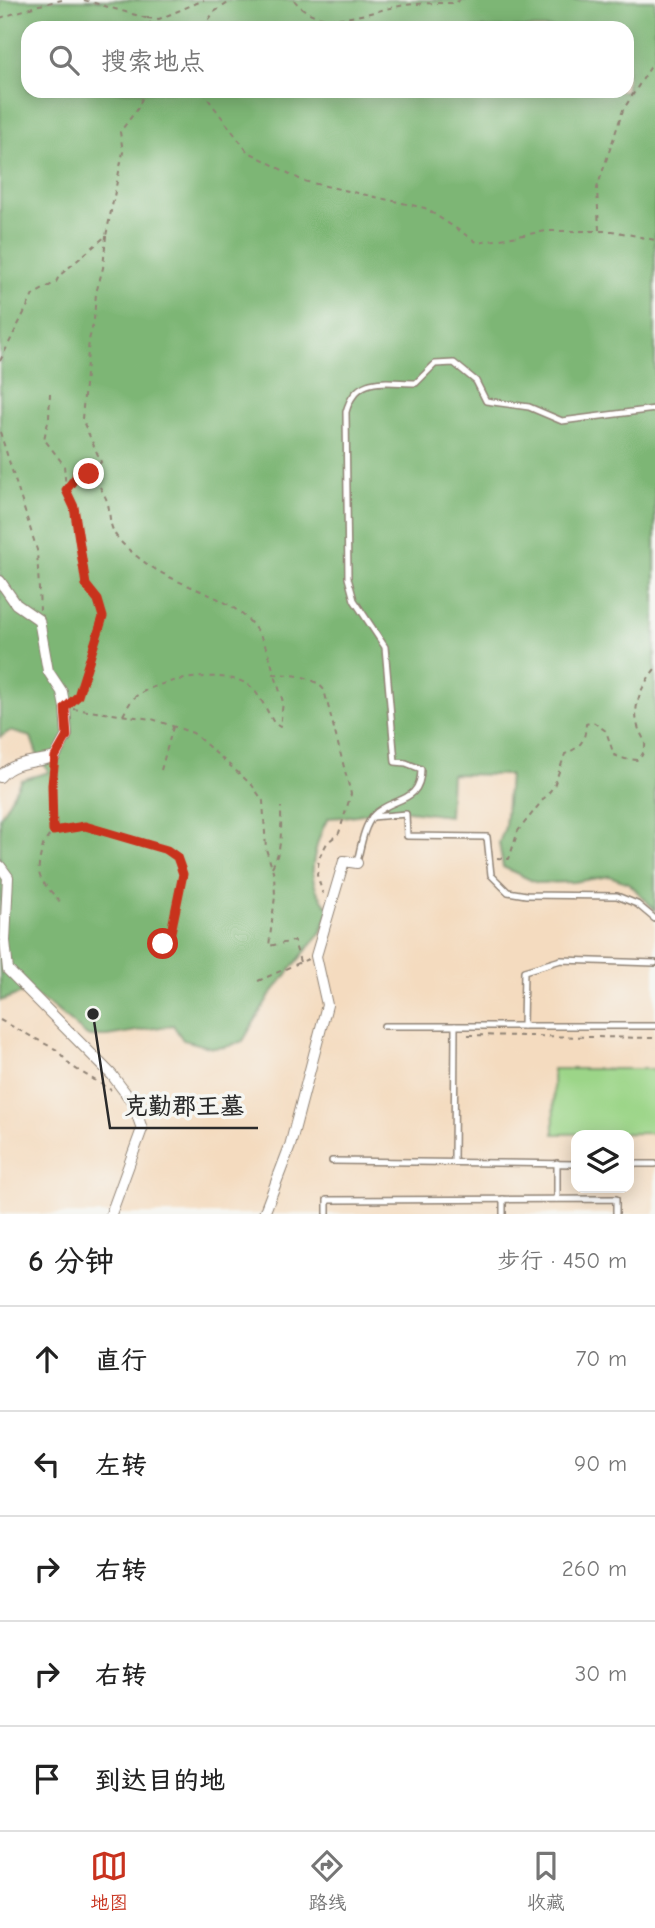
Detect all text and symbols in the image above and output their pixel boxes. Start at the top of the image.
search box [21,21,634,98]
icon: search [45,41,83,79]
text: 搜索地点 [101,47,205,77]
route end [73,458,104,489]
route start [147,928,178,959]
callout: 克勤郡王墓 [110,1083,258,1128]
text: 克勤郡王墓 [124,1092,244,1120]
map controls [571,1130,634,1193]
button: layers [571,1130,634,1193]
text: 6 分钟 [28,1244,114,1279]
text: 步行 · 450 m [497,1247,627,1274]
icon: ahead [28,1340,66,1378]
text: 70 m [575,1345,627,1372]
text: 直行 [95,1346,147,1376]
icon: left [28,1445,66,1483]
text: 90 m [574,1450,627,1477]
text: 左转 [95,1451,147,1481]
icon: right [28,1550,66,1588]
text: 260 m [562,1555,627,1582]
text: 右转 [95,1556,147,1586]
icon: right [28,1655,66,1693]
text: 30 m [575,1660,627,1687]
text: 右转 [95,1661,147,1691]
icon: arrive [28,1760,66,1798]
text: 到达目的地 [95,1766,225,1796]
tab: 地图 [90,1847,128,1914]
tab: 路线 [308,1847,347,1914]
tab: 收藏 [527,1847,565,1914]

